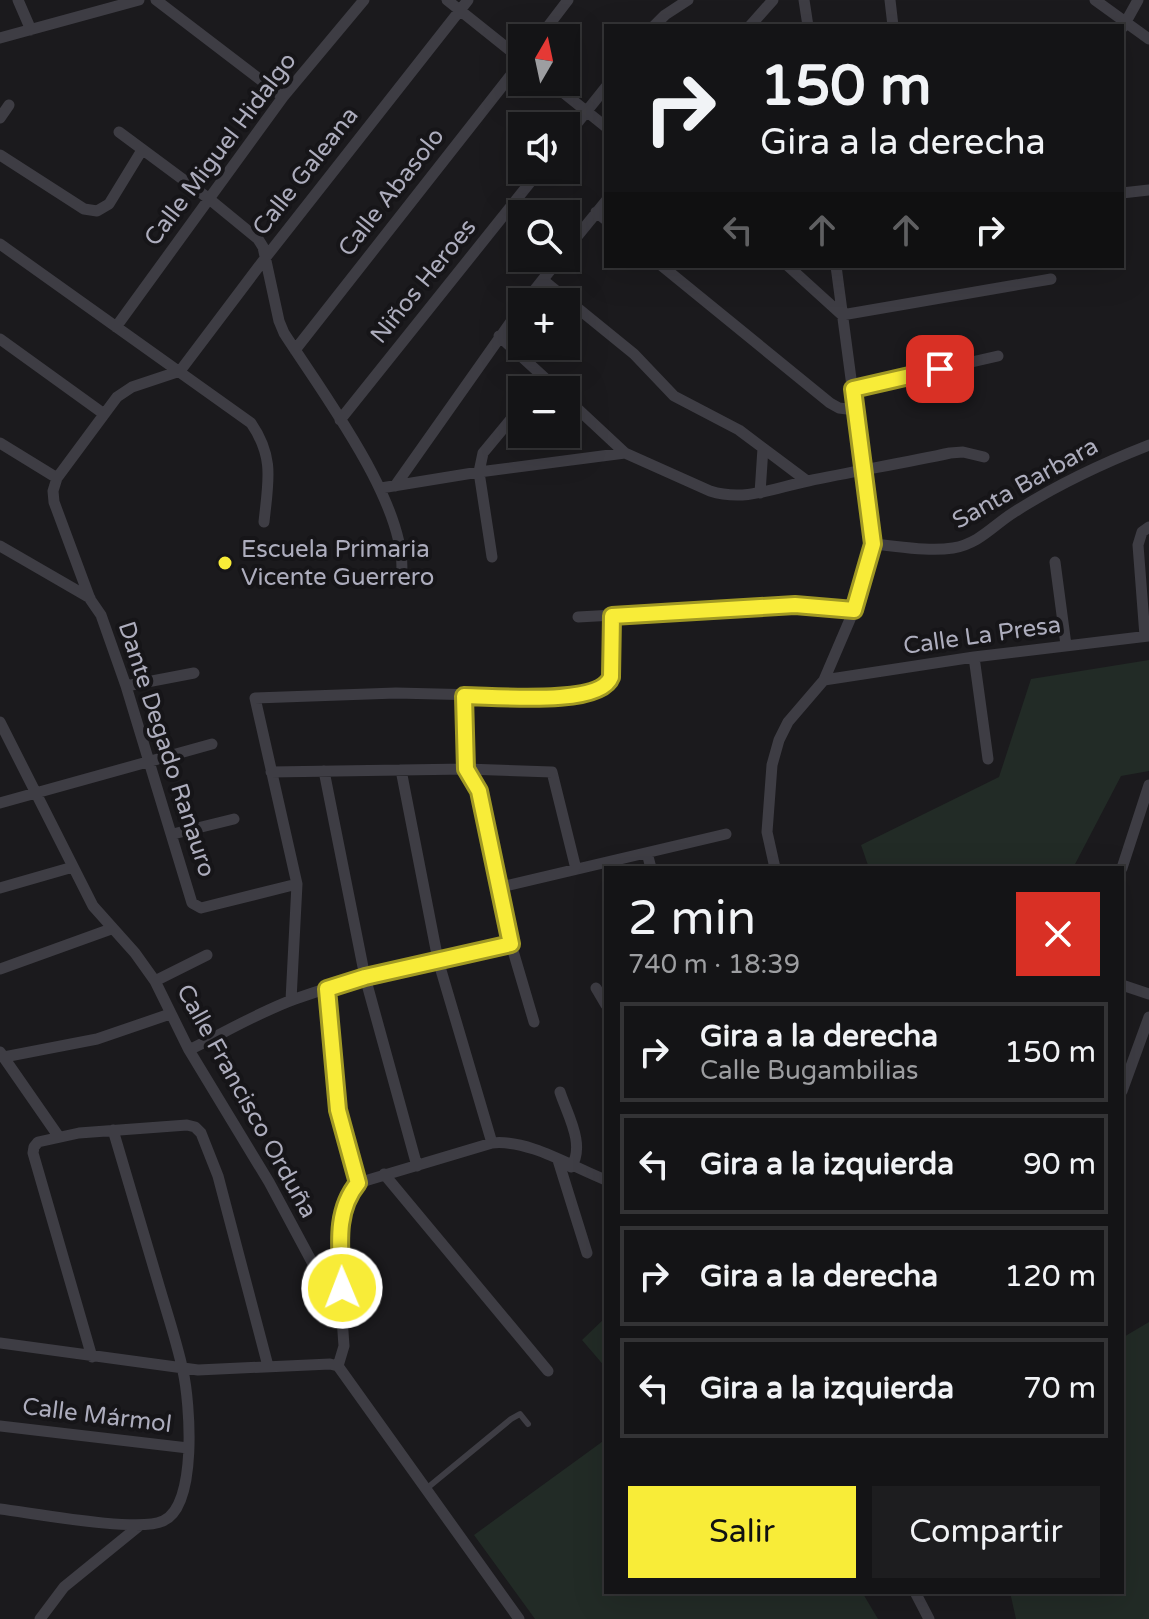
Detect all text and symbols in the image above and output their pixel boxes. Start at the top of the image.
north arrow [508,24,580,96]
map controls [508,24,580,448]
street label: Calle Miguel Hidalgo [138,47,303,252]
text: 150 m [760,53,931,120]
icon: right [628,56,732,160]
street label: Calle Galeana [246,101,364,241]
button: sound [508,112,580,184]
text: Gira a la derecha [760,121,1046,164]
street label: Calle Abasolo [332,122,451,262]
button: search [508,200,580,272]
icon: left [716,208,760,252]
icon: ahead [800,208,844,252]
icon: ahead [884,208,928,252]
icon: right [968,208,1012,252]
street label: Niños Heroes [364,213,482,349]
button: + [508,288,580,360]
pin [906,335,974,403]
icon: arrive [918,347,962,391]
button: − [508,376,580,448]
street label: Santa Barbara [947,431,1103,535]
place label: Escuela Primaria Vicente Guerrero [241,535,434,592]
marker: Escuela Primaria Vicente Guerrero [216,554,234,572]
street label: Calle La Presa [901,610,1063,661]
street label: Dante Degado Ranauro [112,618,222,881]
text: 2 min [628,890,756,948]
button: close [1016,892,1100,976]
text: 740 m · 18:39 [628,949,800,980]
street label: Calle Francisco Orduña [170,979,323,1223]
text: Gira a la derecha [700,1018,938,1055]
icon: right [632,1030,676,1074]
text: 150 m [1004,1034,1096,1071]
text: Calle Bugambilias [700,1055,919,1086]
icon: left [632,1142,676,1186]
text: Gira a la izquierda [700,1146,954,1183]
text: 90 m [1023,1146,1096,1183]
position arrow [300,1246,384,1330]
icon: right [632,1254,676,1298]
text: Gira a la derecha [700,1258,938,1295]
text: 120 m [1004,1258,1096,1295]
icon: left [632,1366,676,1410]
text: Gira a la izquierda [700,1370,954,1407]
text: 70 m [1023,1370,1096,1407]
street label: Calle Mármol [21,1392,173,1439]
button: Salir [628,1486,856,1578]
button: Compartir [872,1486,1100,1578]

